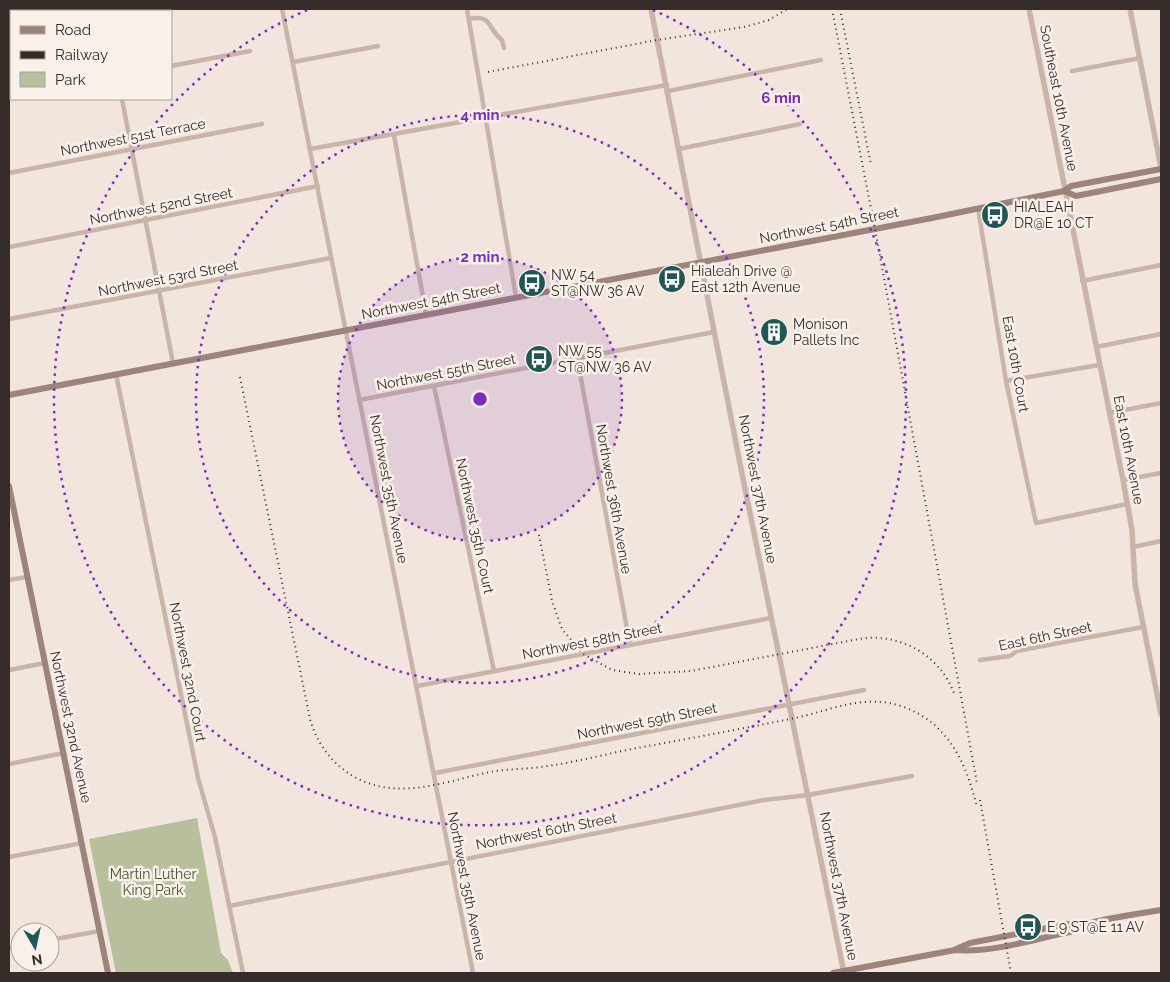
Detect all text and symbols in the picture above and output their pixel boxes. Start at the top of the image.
legend [10,10,172,100]
text: Road [55,21,91,39]
street label: Southeast 10th Avenue [1037,24,1081,172]
text: Railway [55,46,108,64]
text: Park [55,71,86,89]
text: 6 min [761,89,801,107]
text: 4 min [460,106,500,124]
street label: Northwest 51st Terrace [59,115,207,159]
street label: Northwest 52nd Street [88,184,234,228]
place label: HIALEAH DR@E 10 CT [1014,199,1094,231]
bus stop icon: HIALEAH DR@E 10 CT [980,200,1010,230]
street label: Northwest 54th Street [758,204,900,246]
text: 2 min [461,248,499,266]
street label: Northwest 53rd Street [97,257,239,299]
place label: Hialeah Drive @ East 12th Avenue [691,263,801,295]
bus stop icon: Hialeah Drive @ East 12th Avenue [657,264,687,294]
place label: NW 54 ST@NW 36 AV [551,267,645,299]
bus stop icon: NW 54 ST@NW 36 AV [517,268,547,298]
street label: Northwest 54th Street [360,280,502,322]
street label: East 10th Court [1000,314,1032,414]
place label: Monison Pallets Inc [793,316,860,348]
building icon: Monison Pallets Inc [759,317,789,347]
place label: NW 55 ST@NW 36 AV [558,343,652,375]
bus stop icon: NW 55 ST@NW 36 AV [524,344,554,374]
street label: Northwest 55th Street [375,351,517,393]
centre of rings [471,390,489,408]
street label: East 10th Avenue [1111,394,1147,506]
street label: Northwest 35th Avenue [367,413,411,565]
street label: Northwest 37th Avenue [736,413,780,565]
street label: Northwest 36th Avenue [593,423,635,575]
street label: Northwest 35th Court [453,457,497,596]
street label: Northwest 32nd Court [167,601,209,744]
street label: East 6th Street [997,618,1093,654]
street label: Northwest 58th Street [521,620,664,662]
street label: Northwest 32nd Avenue [47,650,95,804]
street label: Northwest 59th Street [576,700,719,742]
street label: Northwest 60th Street [474,809,618,853]
street label: Northwest 35th Avenue [445,810,489,962]
street label: Northwest 37th Avenue [817,810,861,962]
park label: Martin Luther King Park [110,866,196,898]
bus stop icon: E 9 ST@E 11 AV [1013,912,1043,942]
place label: E 9 ST@E 11 AV [1047,919,1144,935]
north arrow [10,922,60,972]
text: N [31,951,44,969]

